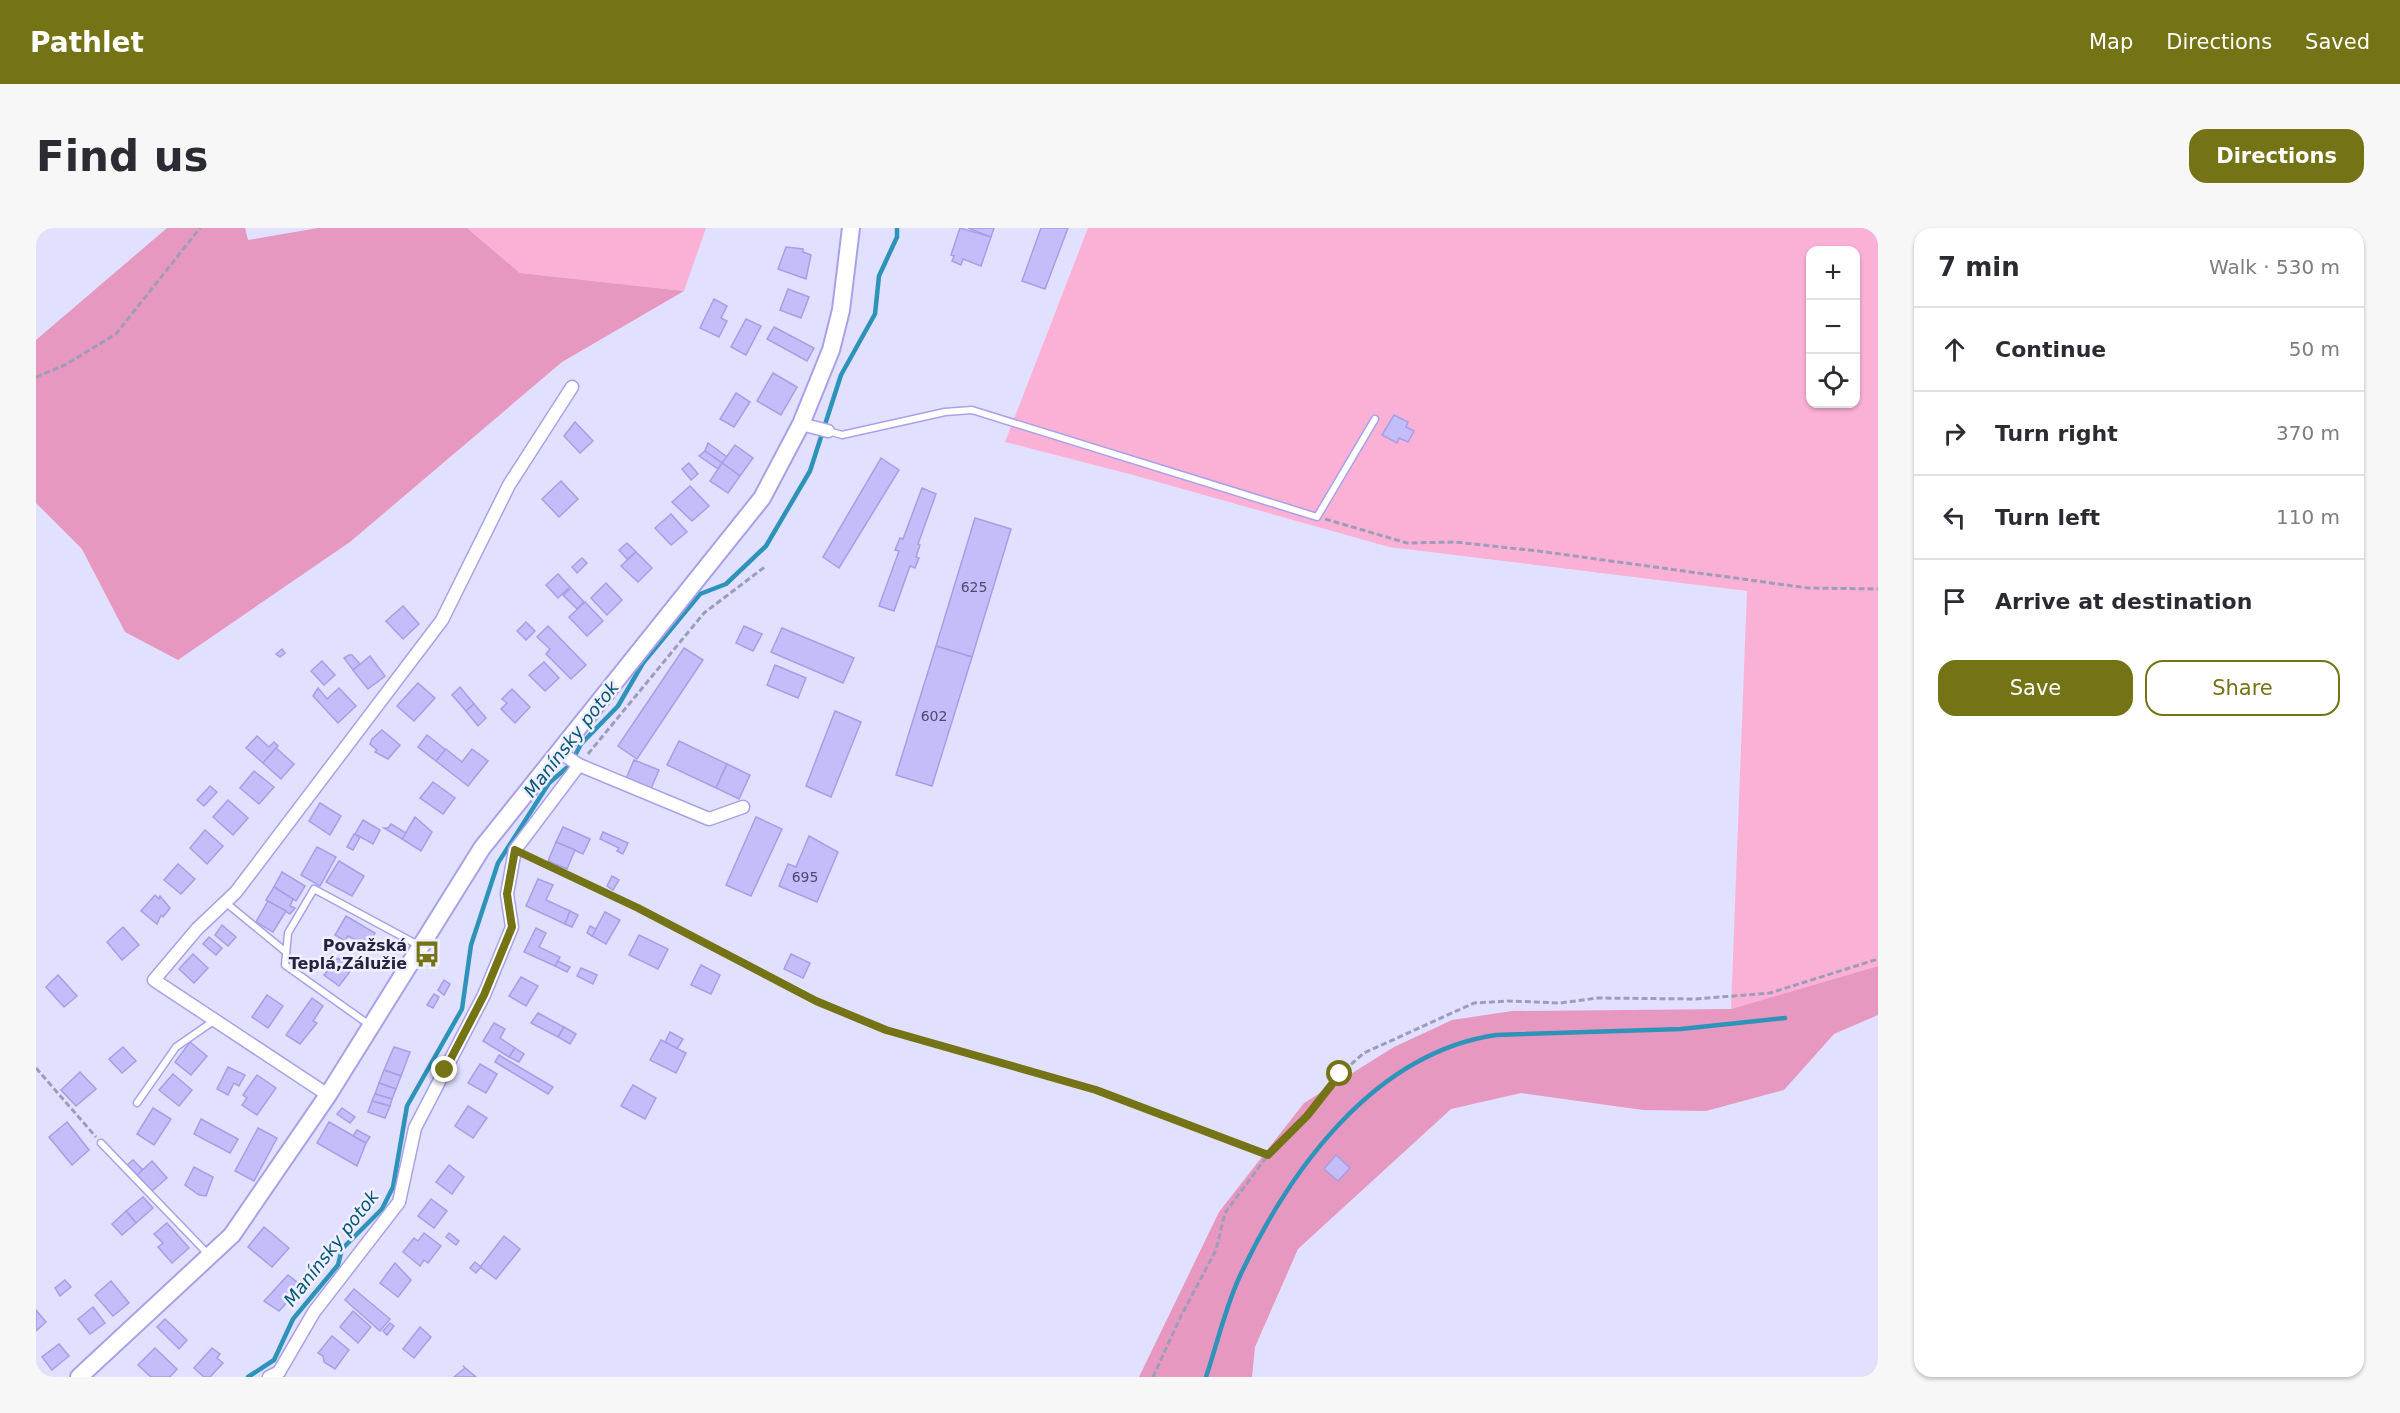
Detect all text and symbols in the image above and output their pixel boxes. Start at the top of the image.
text: Pathlet [30,26,144,59]
text: Map [2089,30,2133,54]
text: Directions [2166,30,2272,54]
text: Saved [2305,30,2370,54]
button: Directions [2189,129,2364,183]
text: Find us [36,132,209,181]
map controls [1806,246,1860,408]
button: + [1806,246,1860,300]
text: 7 min [1938,252,2020,282]
text: Walk · 530 m [2209,255,2340,279]
button: − [1806,300,1860,354]
icon: ahead [1938,333,1971,366]
text: Continue [1995,337,2106,362]
text: 50 m [2289,337,2340,361]
button: locate [1806,354,1860,408]
icon: right [1938,417,1971,450]
text: Turn right [1995,421,2118,446]
text: 370 m [2276,421,2340,445]
icon: left [1938,501,1971,534]
text: Turn left [1995,505,2100,530]
text: 110 m [2276,505,2340,529]
house number: 625 [961,579,987,595]
icon: arrive [1938,585,1971,618]
text: Arrive at destination [1995,589,2252,614]
button: Save [1938,660,2133,716]
button: Share [2145,660,2340,716]
water label: Manínsky potok [519,676,624,801]
house number: 602 [921,708,947,724]
house number: 695 [792,869,818,885]
place label: Považská Teplá,Zálužie [289,936,407,973]
bus stop icon: Považská Teplá,Zálužie [412,939,442,969]
route end [431,1056,457,1082]
route start [1326,1060,1352,1086]
water label: Manínsky potok [279,1185,384,1310]

